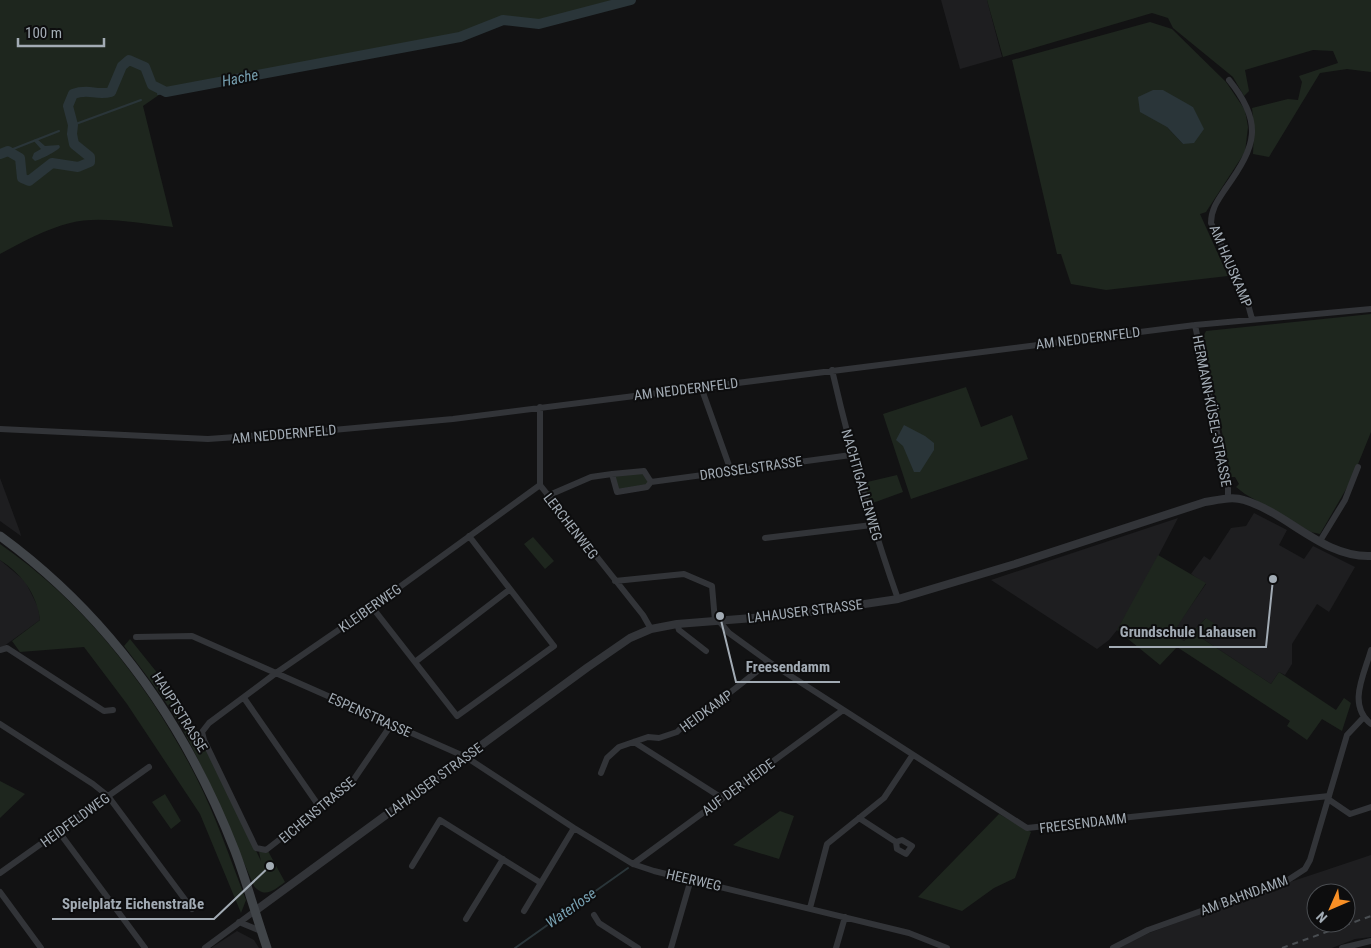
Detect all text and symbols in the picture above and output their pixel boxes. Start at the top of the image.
scale bar [18,15,104,47]
text: 100 m [25,24,62,42]
water label: Hache [220,66,260,90]
street label: AM HAUSKAMP [1206,222,1256,310]
street label: AM NEDDERNFELD [1035,324,1141,352]
street label: HERMANN-KÜSEL-STRASSE [1189,334,1235,488]
street label: AM NEDDERNFELD [633,375,739,403]
street label: AM NEDDERNFELD [231,421,337,447]
street label: NACHTIGALLENWEG [838,427,886,543]
street label: DROSSELSTRASSE [699,453,803,483]
street label: LERCHENWEG [540,490,602,562]
street label: KLEIBERWEG [336,581,404,635]
street label: LAHAUSER STRASSE [747,596,864,626]
callout: Grundschule Lahausen [1109,617,1266,647]
text: Grundschule Lahausen [1120,623,1256,641]
callout: Freesendamm [736,652,840,682]
text: Freesendamm [746,658,830,676]
street label: HAUPTSTRASSE [149,669,211,755]
street label: HEIDKAMP [677,686,736,735]
street label: ESPENSTRASSE [326,690,414,740]
street label: LAHAUSER STRASSE [382,739,486,821]
street label: AUF DER HEIDE [699,755,777,819]
street label: EICHENSTRASSE [276,774,358,846]
street label: HEIDFELDWEG [37,790,113,850]
street label: FREESENDAMM [1038,810,1128,836]
street label: HEERWEG [665,866,723,894]
street label: AM BAHNDAMM [1198,872,1290,918]
north arrow [1306,883,1356,933]
water label: Waterlose [542,884,600,932]
callout: Spielplatz Eichenstraße [52,889,214,919]
text: Spielplatz Eichenstraße [62,895,204,913]
text: N [1313,909,1330,926]

